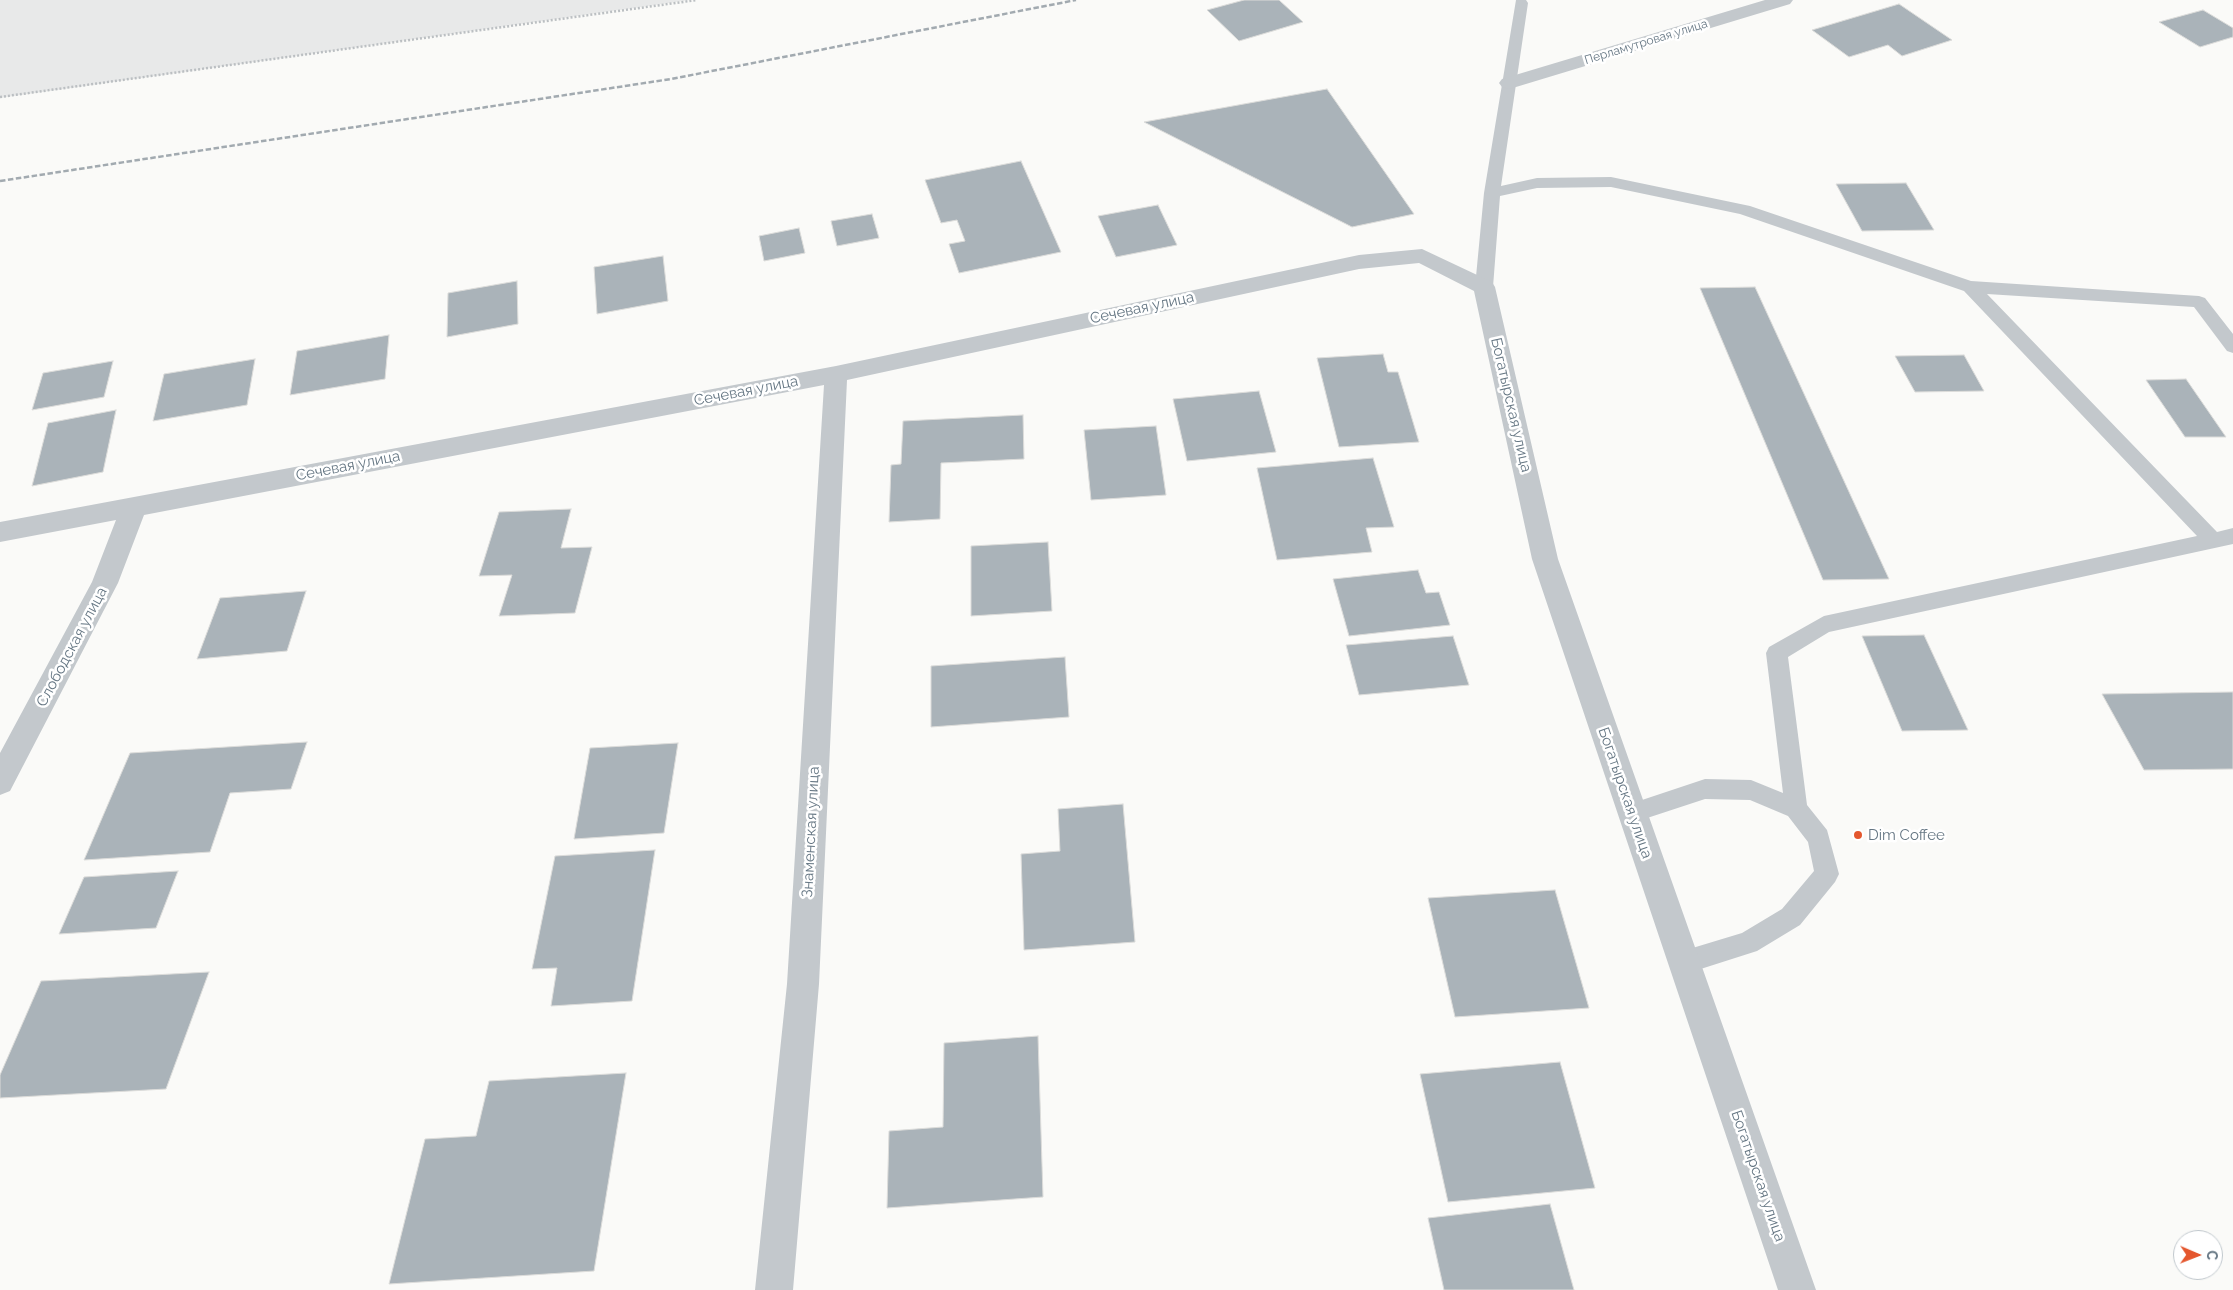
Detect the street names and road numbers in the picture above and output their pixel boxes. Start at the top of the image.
street label: Перламутровая улица [1583,16,1709,68]
street label: Сечевая улица [1088,288,1196,328]
street label: Богатырская улица [1487,336,1535,474]
street label: Сечевая улица [692,372,800,410]
street label: Сечевая улица [294,447,402,485]
street label: Слободская улица [33,584,111,710]
street label: Богатырская улица [1594,725,1656,861]
street label: Знаменская улица [799,766,823,898]
street label: Богатырская улица [1727,1108,1789,1244]

